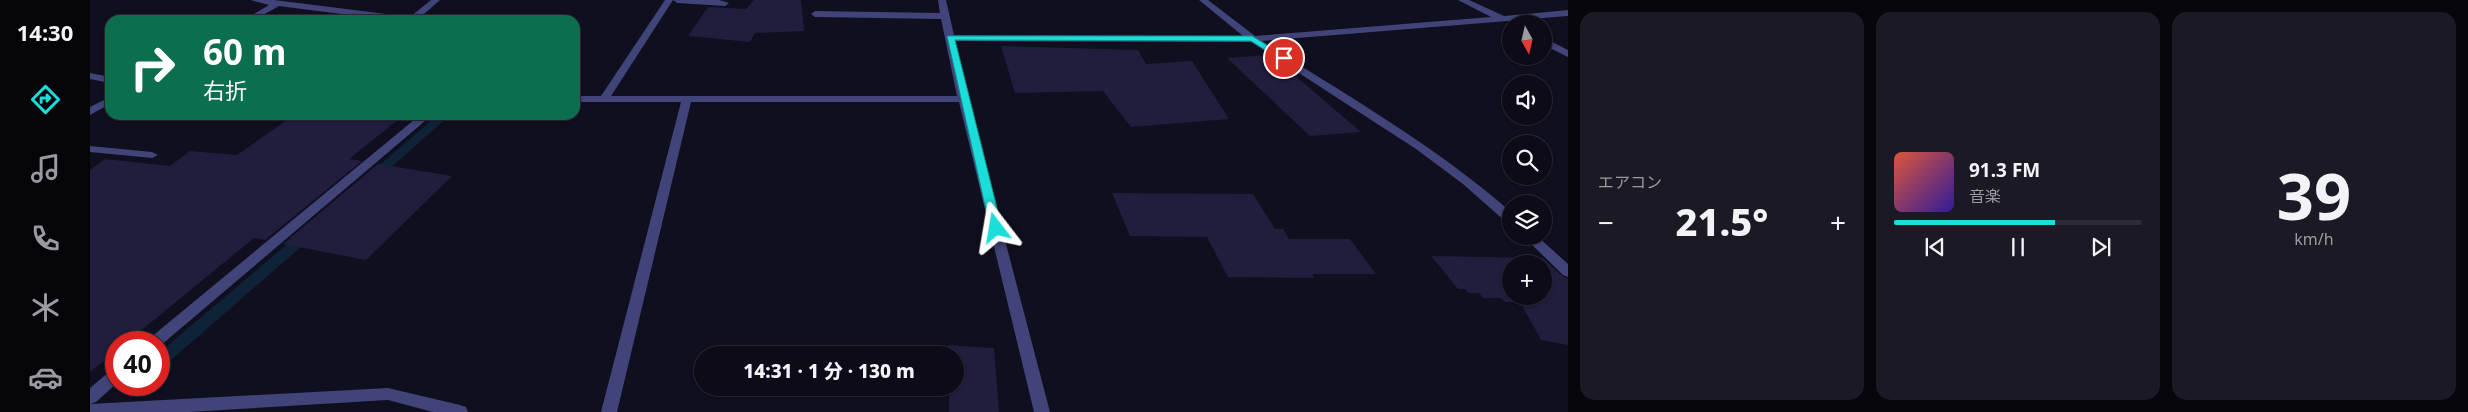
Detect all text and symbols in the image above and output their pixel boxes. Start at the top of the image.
north arrow [1502,15,1552,65]
map controls [1502,15,1552,305]
text: 14:30 [17,17,73,47]
text: 60 m [203,28,286,75]
icon: right [120,35,185,100]
pin [1263,37,1305,79]
icon: arrive [1270,44,1298,72]
text: 右折 [203,75,247,105]
button: sound [1502,75,1552,125]
icon: directions [28,82,63,117]
button: search [1502,135,1552,185]
icon: music [28,151,63,186]
text: 39 [2277,151,2351,239]
text: 91.3 FM [1969,157,2040,183]
text: エアコン [1598,171,1662,193]
text: 音楽 [1969,185,2001,207]
button: layers [1502,195,1552,245]
text: 21.5° [1676,195,1768,247]
position arrow [969,201,1021,253]
text: − [1598,203,1614,241]
text: + [1830,203,1846,241]
icon: phone [28,221,63,256]
text: km/h [2294,228,2334,250]
icon: previous [1921,233,1949,261]
icon: pause [2004,233,2032,261]
icon: next [2087,233,2115,261]
button: + [1502,255,1552,305]
icon: climate [28,290,63,325]
speed limit sign: 40 [105,331,170,396]
text: 14:31 · 1 分 · 130 m [743,358,915,384]
icon: car [28,360,63,395]

